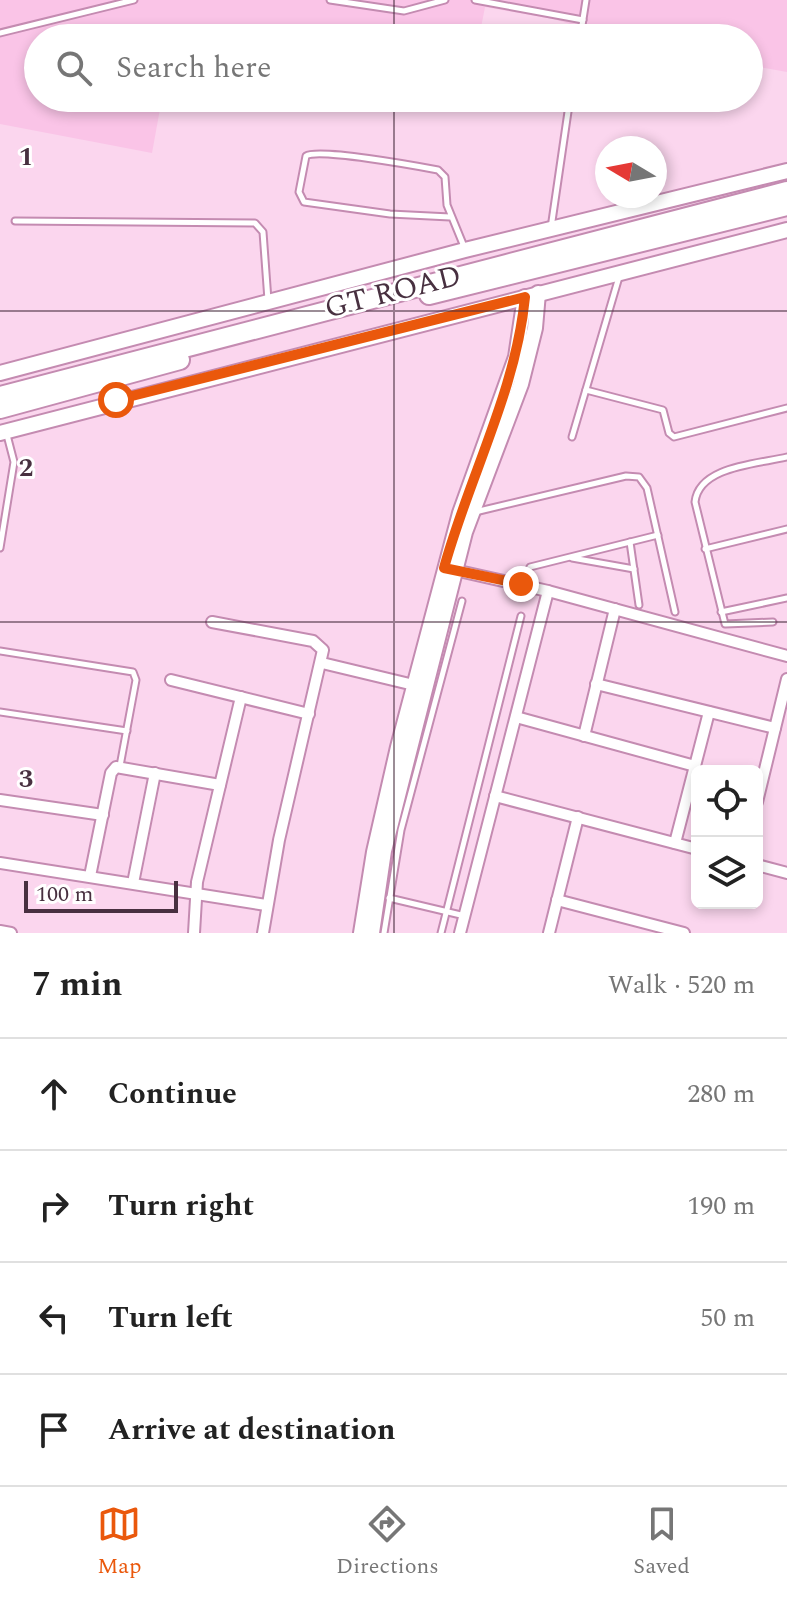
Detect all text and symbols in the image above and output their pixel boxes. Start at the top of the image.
search box [24,24,763,112]
text: Search here [116,45,272,91]
icon: search [52,46,96,90]
north arrow [595,136,667,208]
text: 1 [19,137,33,177]
street label: GT ROAD [320,253,466,331]
route start [98,382,134,418]
text: 2 [19,448,33,488]
route end [503,566,539,602]
text: 3 [19,759,33,799]
map controls [691,765,763,909]
button: locate [691,765,763,837]
button: layers [691,837,763,909]
scale bar [24,877,178,913]
text: 100 m [36,878,93,911]
text: 7 min [32,959,122,1011]
text: Walk · 520 m [608,965,755,1005]
text: Continue [108,1071,237,1117]
icon: ahead [32,1072,76,1116]
text: 280 m [687,1074,755,1114]
text: Turn right [108,1183,254,1229]
icon: right [32,1184,76,1228]
text: 190 m [687,1186,755,1226]
text: Turn left [108,1295,233,1341]
icon: left [32,1296,76,1340]
text: 50 m [700,1298,755,1338]
text: Arrive at destination [108,1407,395,1453]
icon: arrive [32,1408,76,1452]
tab: Map [97,1502,142,1583]
tab: Directions [336,1502,439,1583]
tab: Saved [633,1502,690,1583]

